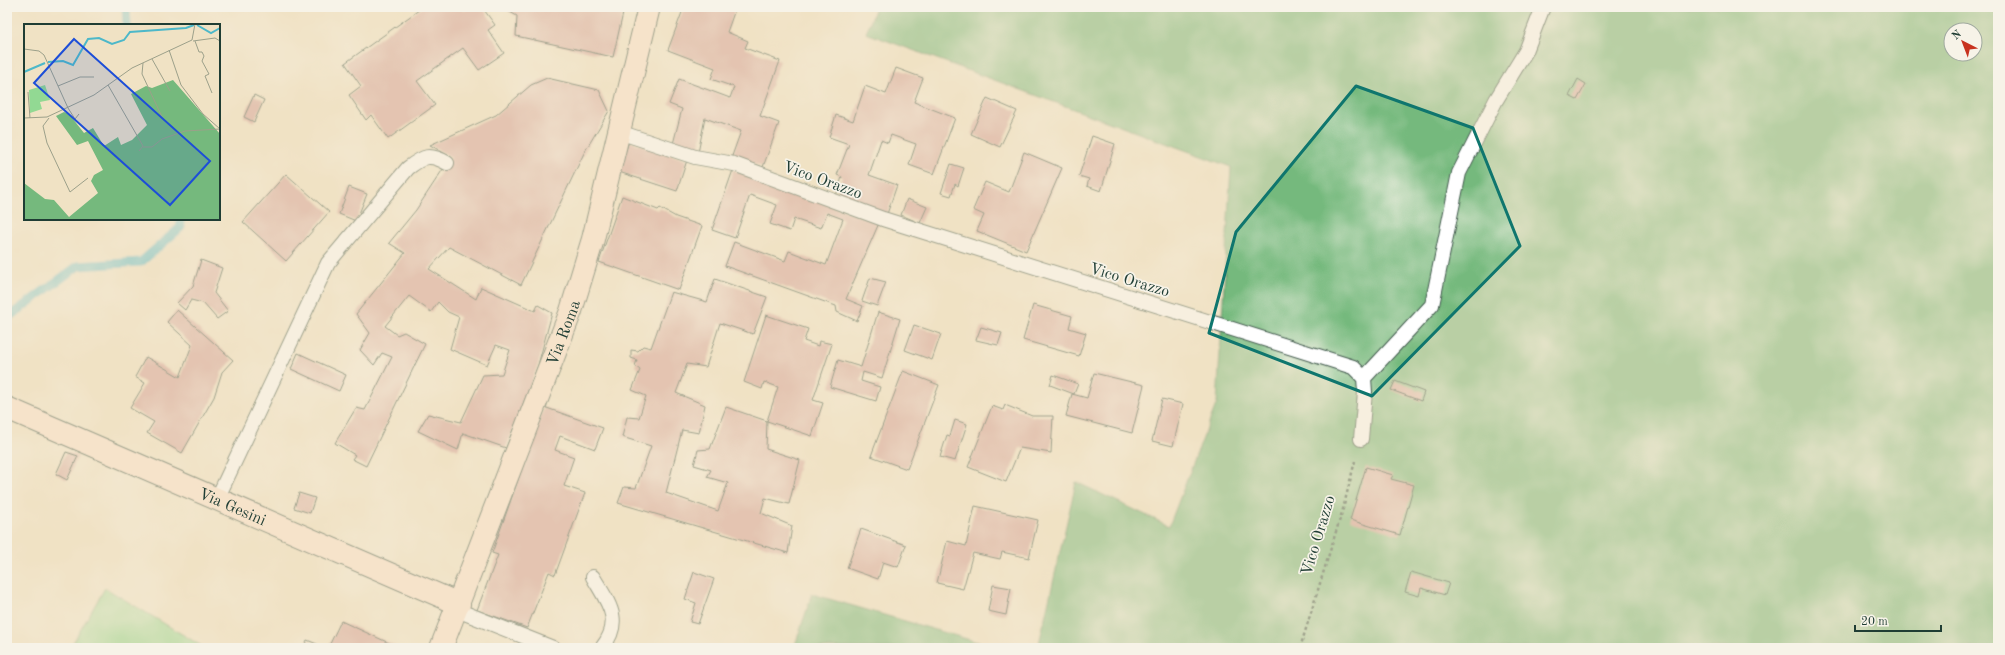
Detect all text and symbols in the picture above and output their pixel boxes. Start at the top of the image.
north arrow [1943,22,1983,62]
inset map [24,24,220,220]
text: N [1951,28,1965,43]
street label: Vico Orazzo [781,159,864,203]
street label: Vico Orazzo [1087,261,1172,301]
street label: Via Roma [545,299,584,368]
street label: Via Gesini [196,486,268,529]
street label: Vico Orazzo [1299,493,1339,578]
scale bar [1855,607,1941,633]
text: 20 m [1861,616,1888,628]

